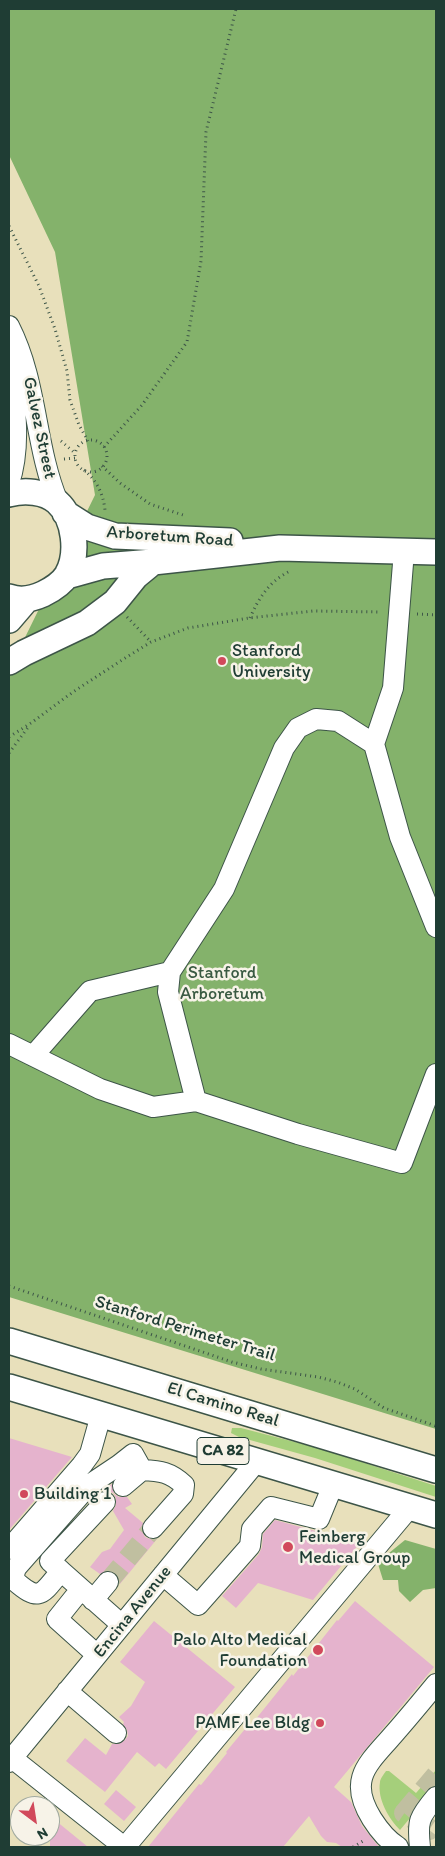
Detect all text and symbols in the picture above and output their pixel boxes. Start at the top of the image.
street label: Galvez Street [18,375,60,481]
street label: Arboretum Road [106,522,234,552]
place label: Stanford University [232,640,311,682]
marker: Stanford University [216,655,228,667]
park label: Stanford Arboretum [180,962,264,1004]
street label: Stanford Perimeter Trail [92,1291,278,1367]
street label: El Camino Real [164,1378,282,1432]
road number: CA 82 [197,1438,249,1464]
place label: Building 1 [34,1483,111,1505]
marker: Building 1 [18,1488,30,1500]
place label: Feinberg Medical Group [299,1526,410,1568]
marker: Feinberg Medical Group [281,1540,295,1554]
street label: Encina Avenue [89,1562,177,1662]
place label: Palo Alto Medical Foundation [173,1629,307,1672]
marker: Palo Alto Medical Foundation [311,1643,325,1657]
place label: PAMF Lee Bldg [195,1712,310,1734]
marker: PAMF Lee Bldg [314,1717,326,1729]
north arrow [10,1796,60,1846]
text: N [34,1824,51,1843]

